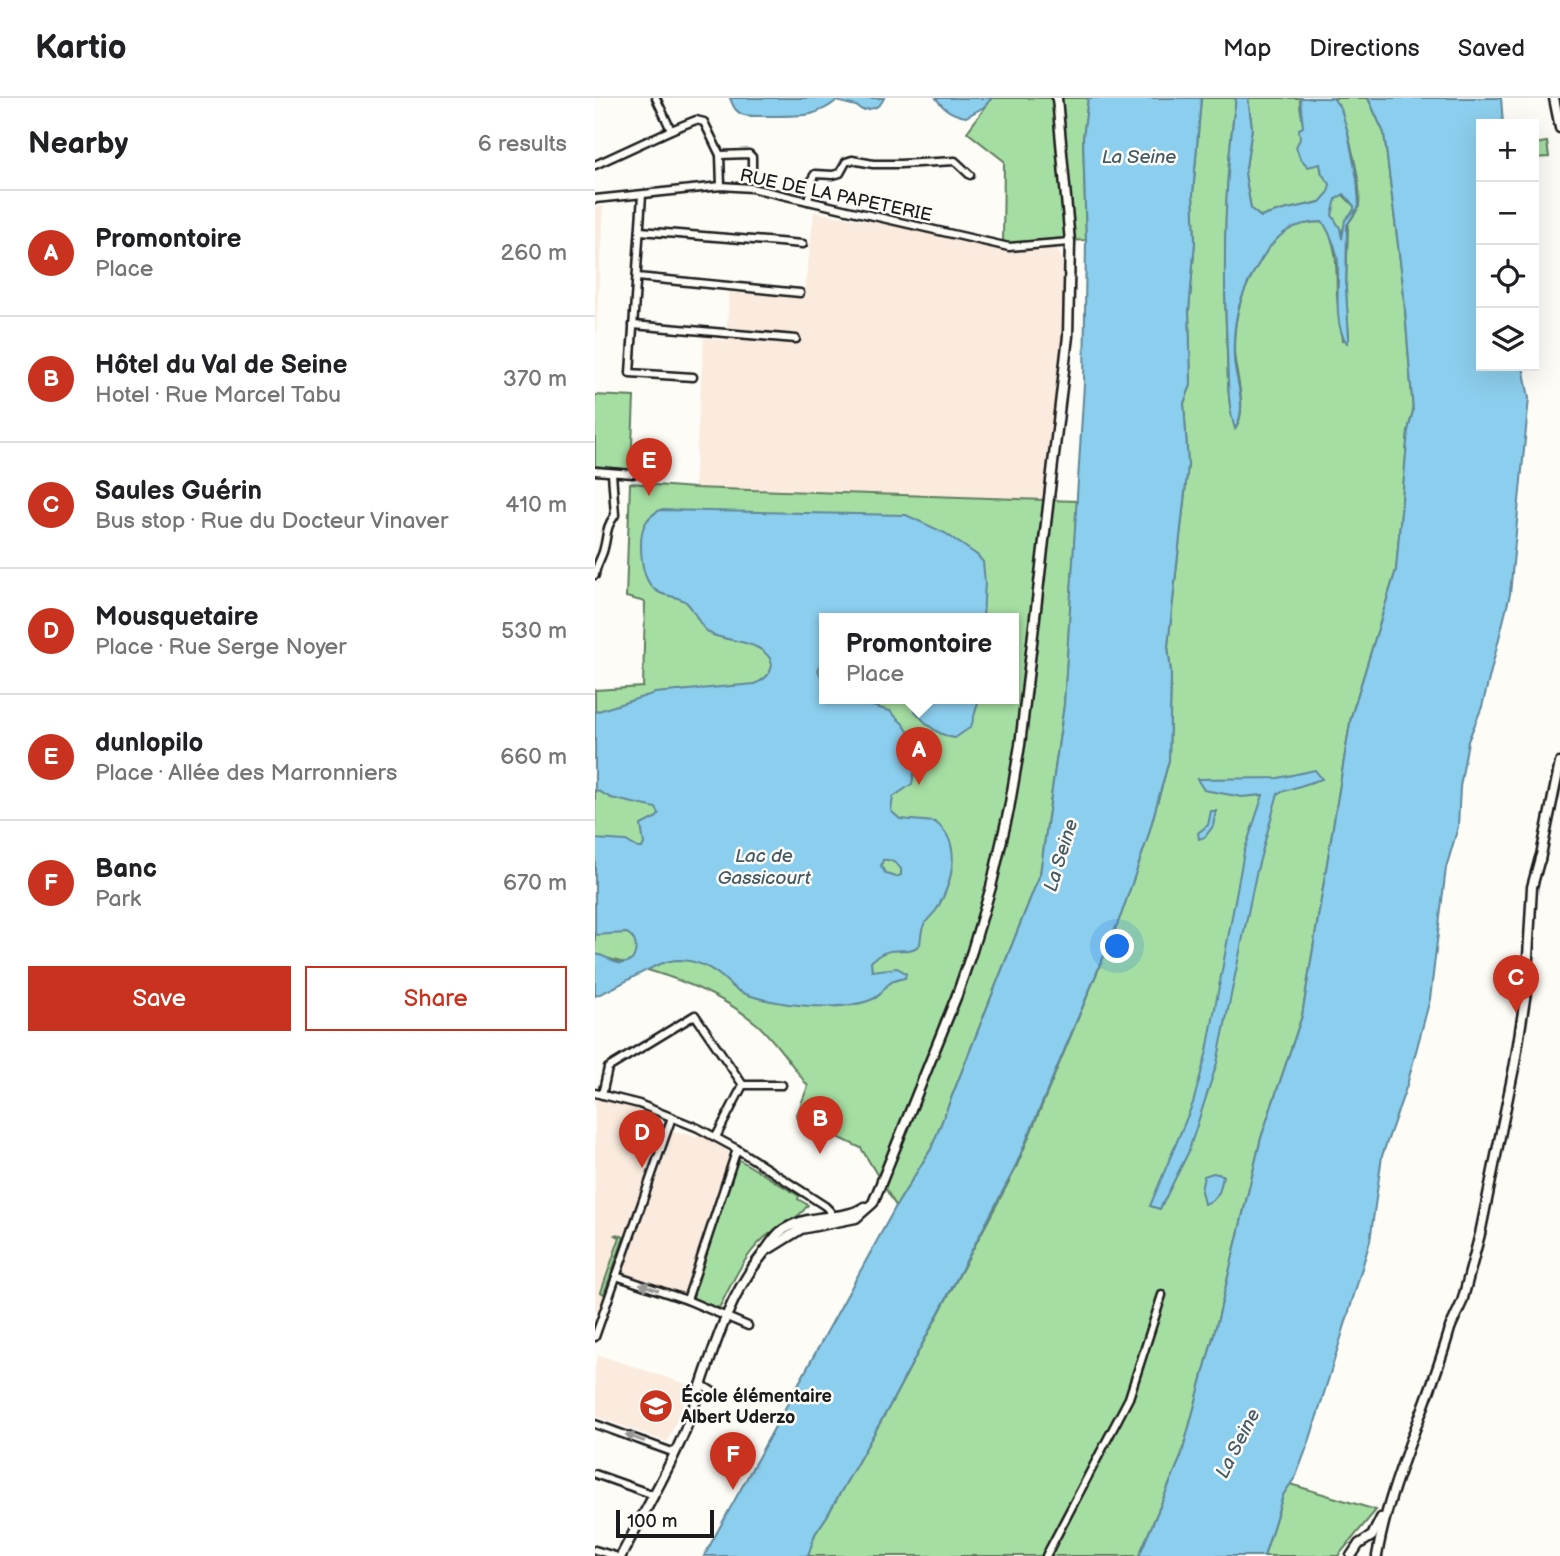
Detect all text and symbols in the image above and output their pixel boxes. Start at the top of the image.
text: Kartio [35,28,127,68]
text: Map [1223,34,1271,63]
text: Directions [1309,34,1420,63]
text: Saved [1458,34,1525,63]
map controls [1476,119,1539,371]
button: + [1476,119,1539,182]
text: Nearby [28,126,128,162]
text: 6 results [478,130,567,158]
water label: La Seine [1102,146,1176,169]
street label: RUE DE LA PAPETERIE [738,165,934,226]
button: − [1476,182,1539,245]
text: Promontoire [95,224,242,255]
text: A [44,239,58,267]
text: 260 m [501,239,567,267]
button: locate [1476,245,1539,308]
text: Place [95,255,153,283]
button: layers [1476,308,1539,371]
text: Hôtel du Val de Seine [95,350,348,381]
text: B [43,365,59,393]
text: 370 m [503,365,567,393]
text: Hotel · Rue Marcel Tabu [95,381,341,409]
pin: E [626,438,672,496]
text: Saules Guérin [95,476,262,507]
text: C [43,491,59,519]
text: 410 m [505,491,567,519]
text: Bus stop · Rue du Docteur Vinaver [95,507,448,535]
text: Mousquetaire [95,602,258,633]
popup [819,613,1019,704]
text: D [43,617,59,645]
text: 530 m [501,617,567,645]
text: Promontoire [846,629,992,660]
text: Place · Rue Serge Noyer [95,633,346,661]
text: Place [846,660,904,688]
pin: A [896,727,942,785]
text: dunlopilo [95,728,203,759]
text: E [44,743,58,771]
text: 660 m [500,743,567,771]
text: Place · Allée des Marronniers [95,759,397,787]
water label: La Seine [1040,816,1083,895]
water label: Lac de Gassicourt [717,845,812,890]
text: Banc [95,854,157,885]
text: F [44,869,58,897]
text: 670 m [503,869,567,897]
text: Park [95,885,141,913]
your location [1100,929,1134,963]
pin: C [1493,955,1539,1013]
button: Save [28,966,291,1031]
button: Share [305,966,567,1031]
pin: B [797,1096,843,1154]
pin: D [619,1110,665,1168]
one-way arrow [638,1281,659,1292]
place label: École élémentaire Albert Uderzo [680,1384,832,1428]
school or university icon: École élémentaire Albert Uderzo [637,1387,675,1425]
water label: La Seine [1211,1405,1266,1482]
one-way arrow [625,1432,646,1443]
pin: F [710,1432,756,1490]
scale bar [616,1507,714,1539]
text: 100 m [627,1510,678,1533]

